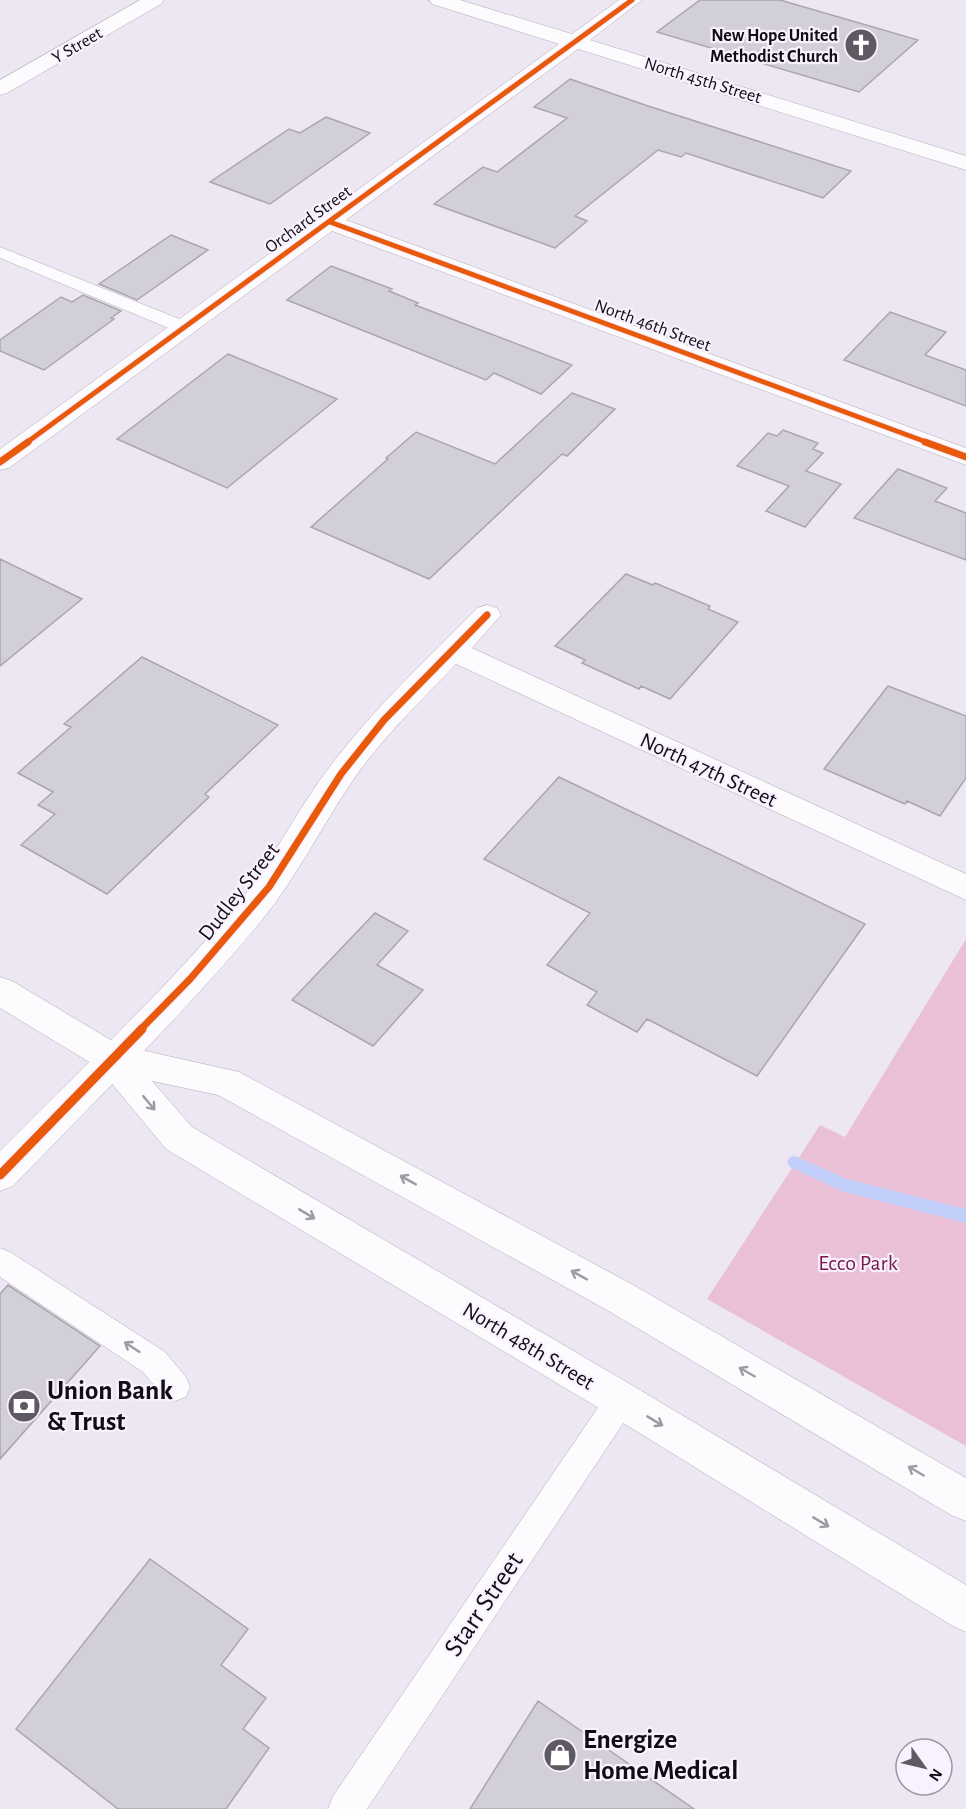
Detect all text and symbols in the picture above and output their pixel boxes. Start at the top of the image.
street label: Y Street [49,24,106,67]
place label: New Hope United Methodist Church [710,27,839,66]
church icon: New Hope United Methodist Church [843,27,879,63]
street label: North 45th Street [642,55,763,107]
street label: Orchard Street [262,182,355,257]
street label: North 46th Street [592,297,713,355]
street label: North 47th Street [637,729,780,811]
street label: Dudley Street [194,839,284,945]
one-way arrow [142,1095,156,1110]
one-way arrow [400,1174,417,1186]
one-way arrow [298,1209,315,1221]
park label: Ecco Park [818,1252,898,1274]
one-way arrow [570,1269,588,1280]
street label: North 48th Street [459,1298,598,1394]
one-way arrow [124,1341,141,1354]
one-way arrow [739,1366,756,1378]
place label: Union Bank & Trust [47,1377,173,1435]
bank icon: Union Bank & Trust [6,1388,42,1424]
one-way arrow [646,1415,663,1427]
one-way arrow [907,1465,924,1477]
one-way arrow [813,1516,830,1529]
street label: Starr Street [439,1547,528,1661]
place label: Energize Home Medical [583,1726,738,1784]
shop icon: Energize Home Medical [542,1737,578,1773]
north arrow [894,1737,954,1797]
text: N [926,1766,945,1784]

